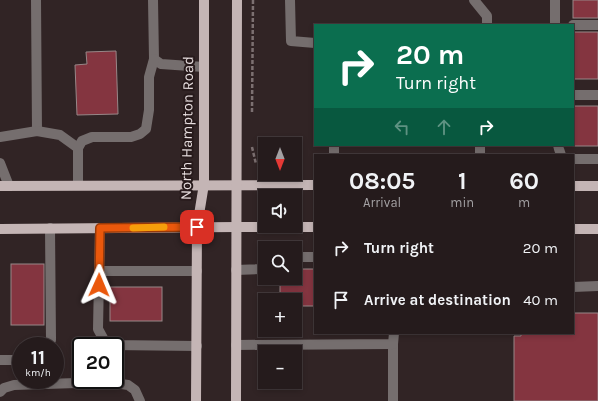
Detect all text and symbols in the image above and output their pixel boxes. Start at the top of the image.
text: 20 m [396,38,464,71]
icon: right [330,40,382,92]
street label: North Hampton Road [177,56,197,200]
text: Turn right [396,72,476,94]
icon: left [391,116,413,138]
icon: ahead [433,116,455,138]
icon: right [475,116,497,138]
north arrow [258,137,302,181]
map controls [258,137,302,389]
text: 08:05 [349,167,415,195]
text: 1 [458,167,467,195]
text: 60 [509,167,539,195]
button: sound [258,189,302,233]
text: Arrival [363,195,401,210]
text: min [450,195,474,210]
text: m [518,195,530,210]
pin [180,210,214,244]
icon: arrive [186,216,208,238]
icon: right [330,237,352,259]
text: Turn right [364,239,434,257]
text: 20 m [523,239,558,257]
button: search [258,241,302,285]
position arrow [78,264,120,306]
icon: arrive [330,289,352,311]
text: Arrive at destination [364,291,511,309]
text: 40 m [523,291,558,309]
button: + [258,293,302,337]
speed limit sign: 20 [72,337,124,389]
button: − [258,345,302,389]
text: 11 [31,346,45,369]
text: km/h [25,367,51,379]

